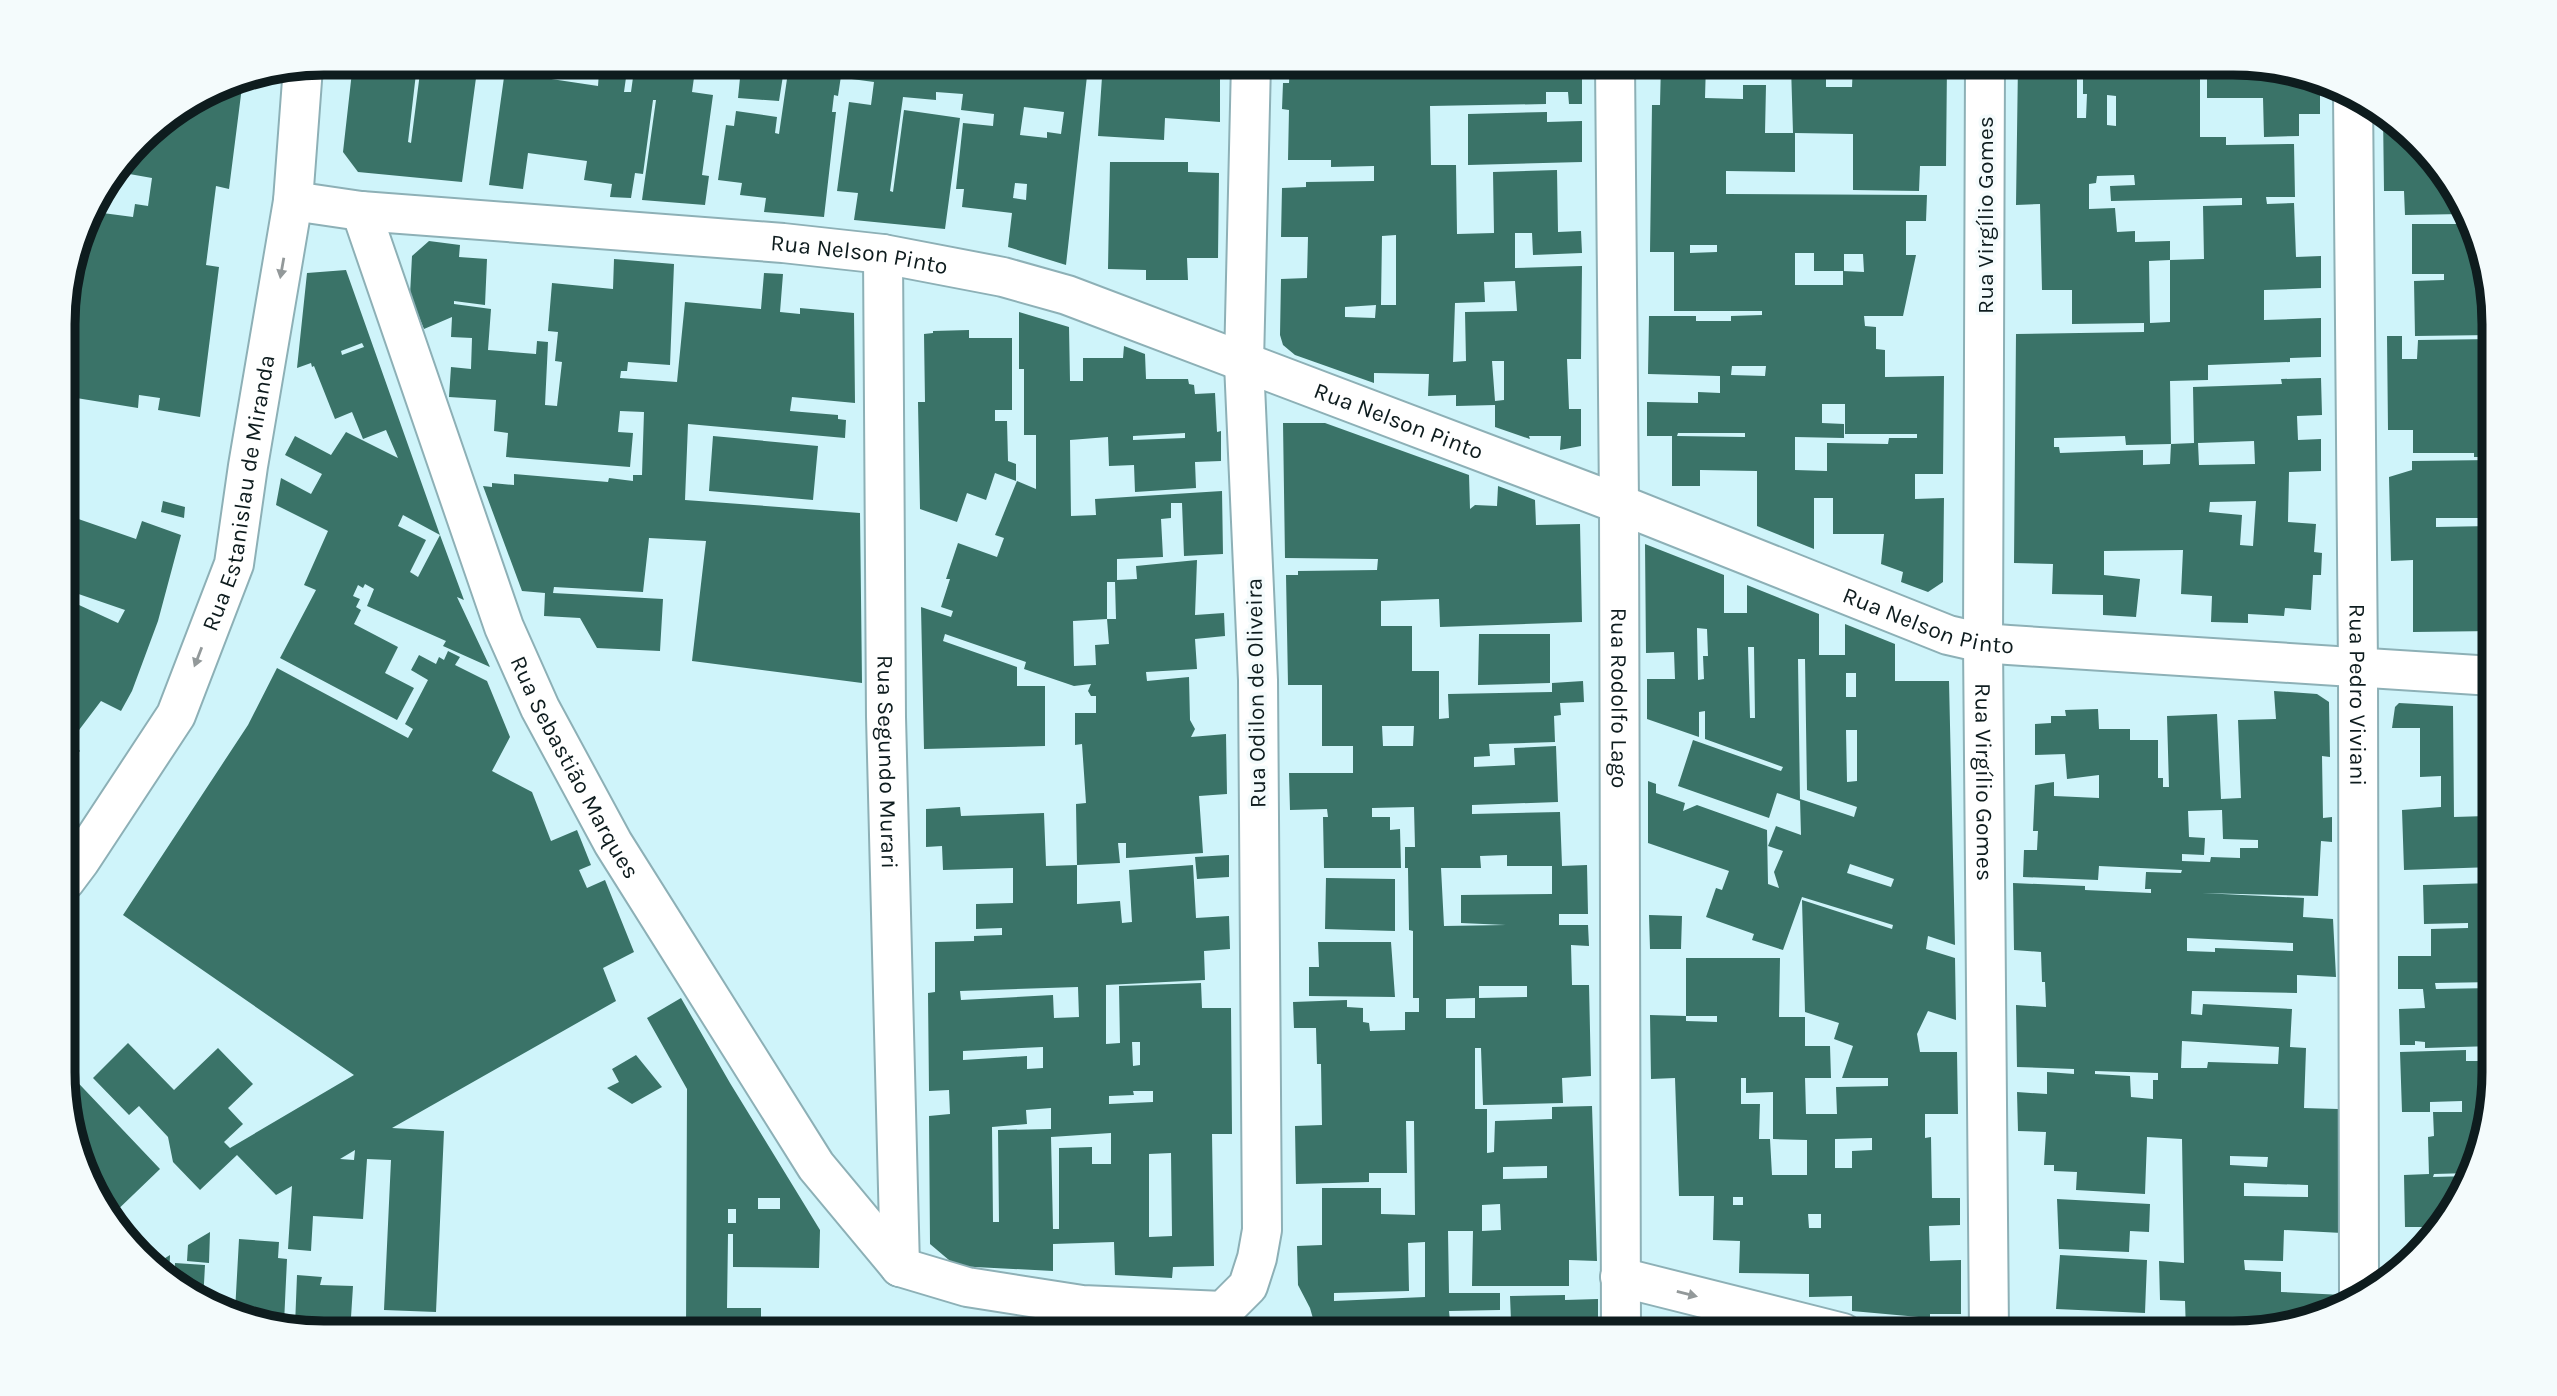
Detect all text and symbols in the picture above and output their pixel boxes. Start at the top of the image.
street label: Rua Virgílio Gomes [1972,116,1999,314]
street label: Rua Nelson Pinto [770,229,950,280]
one-way arrow [276,257,287,279]
street label: Rua Estanislau de Miranda [196,353,280,635]
street label: Rua Nelson Pinto [1310,376,1487,465]
street label: Rua Odilon de Oliveira [1240,578,1272,808]
street label: Rua Nelson Pinto [1839,581,2015,659]
street label: Rua Pedro Viviani [2344,604,2372,786]
street label: Rua Rodolfo Lago [1606,608,1633,788]
one-way arrow [193,646,204,667]
street label: Rua Sebastião Marques [505,652,645,883]
street label: Rua Segundo Murari [872,655,903,869]
street label: Rua Virgílio Gomes [1970,683,1999,881]
one-way arrow [1676,1289,1698,1300]

